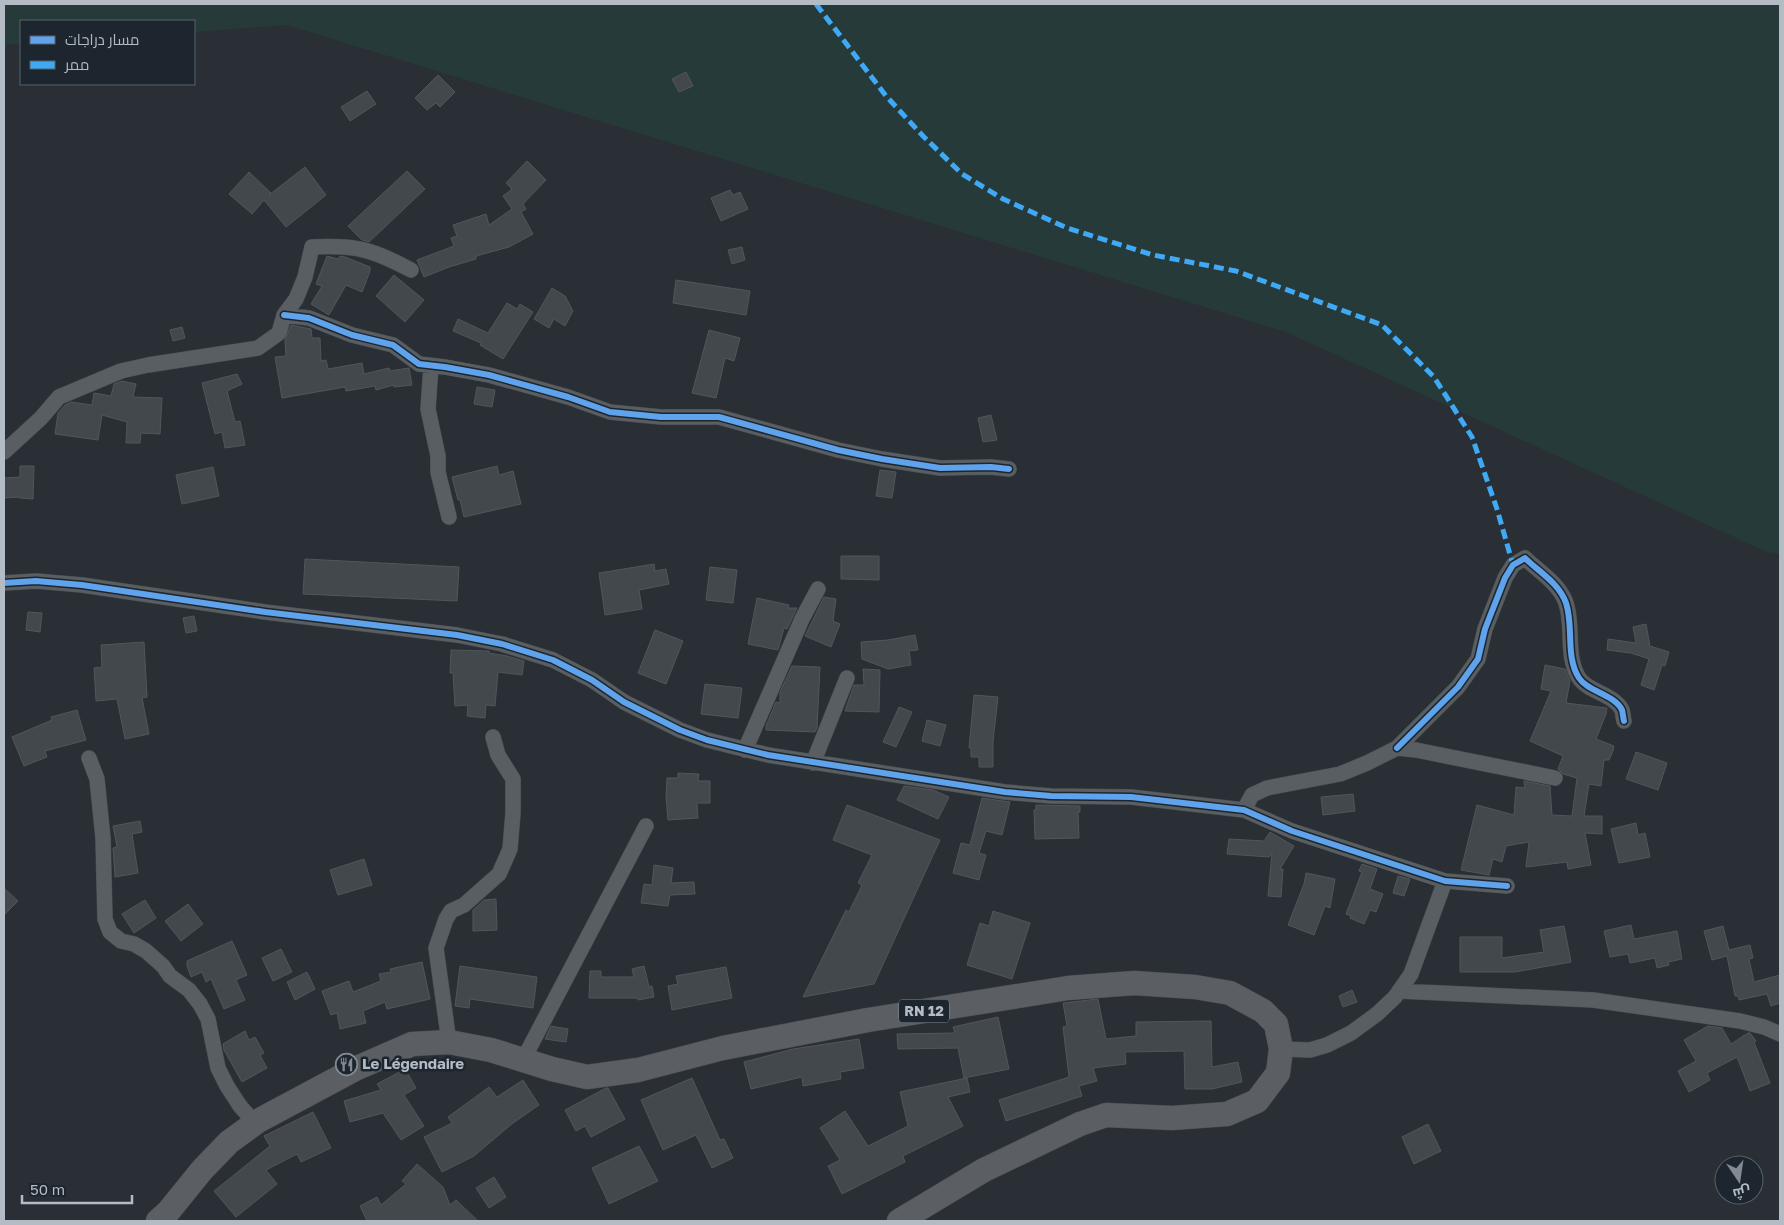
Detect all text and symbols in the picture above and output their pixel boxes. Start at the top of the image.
legend [20,20,195,85]
text: مسار دراجات [65,30,139,49]
text: ممر [64,55,89,74]
road number: RN 12 [899,999,949,1022]
restaurant icon: Le Légendaire [334,1052,358,1076]
place label: Le Légendaire [362,1054,464,1072]
north arrow [1714,1155,1764,1205]
scale bar [22,1172,132,1204]
text: 50 m [30,1180,65,1198]
text: ش [1731,1182,1753,1203]

